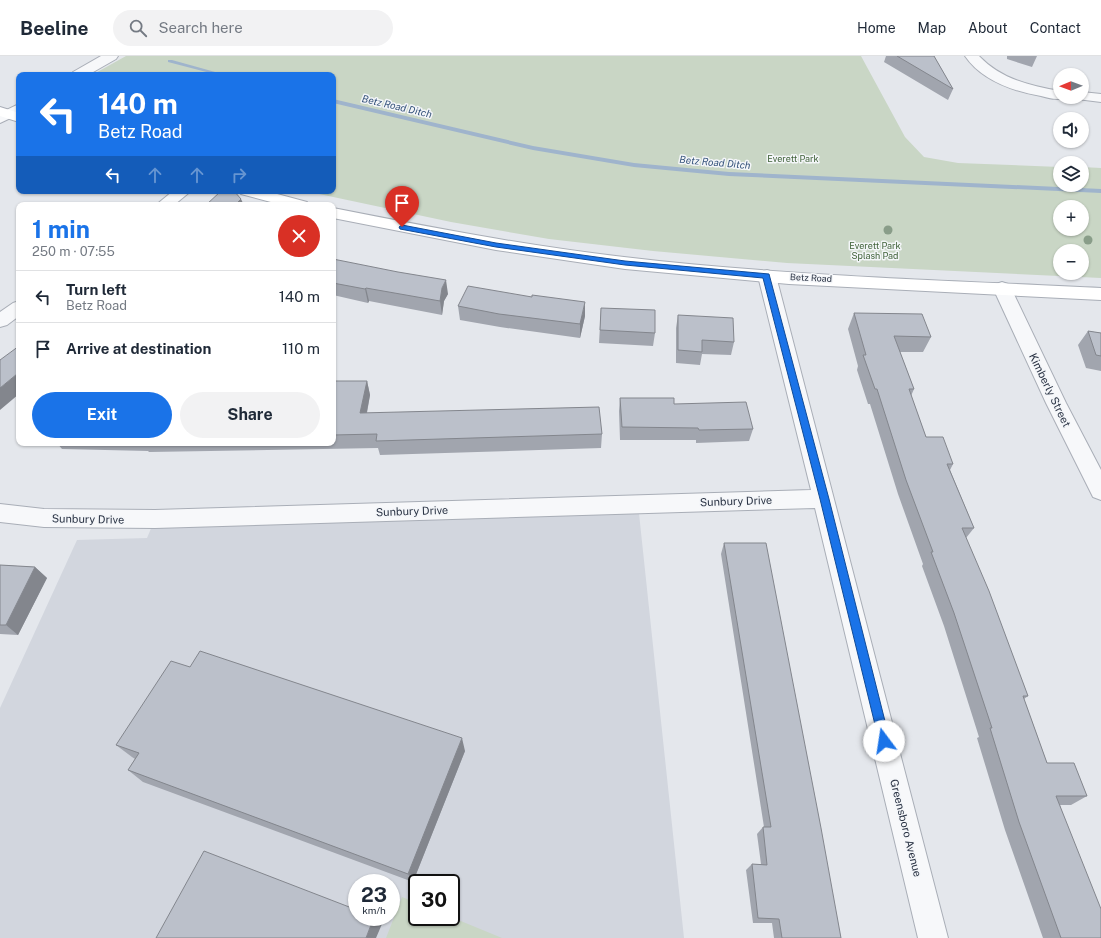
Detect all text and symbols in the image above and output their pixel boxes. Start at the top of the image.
search box [113,10,393,46]
text: Beeline [20,17,89,39]
icon: search [127,17,149,39]
text: Search here [159,19,243,36]
text: Home [857,20,896,36]
text: Map [918,20,946,36]
text: About [968,20,1008,36]
text: Contact [1030,20,1081,36]
north arrow [1053,68,1089,104]
map controls [1053,68,1089,280]
text: 140 m [98,87,178,120]
icon: left [32,88,84,140]
water label: Betz Road Ditch [361,92,433,120]
button: sound [1053,112,1089,148]
text: Betz Road [98,121,183,142]
water label: Betz Road Ditch [679,153,751,171]
park label: Everett Park [767,153,819,164]
button: layers [1053,156,1089,192]
icon: left [102,164,124,186]
icon: ahead [144,164,166,186]
icon: ahead [186,164,208,186]
icon: right [228,164,250,186]
pin [385,186,419,227]
icon: arrive [391,192,413,214]
button: + [1053,200,1089,236]
text: 1 min [32,215,90,243]
button: close [278,215,320,257]
park label: Everett Park Splash Pad [849,240,901,261]
text: 250 m · 07:55 [32,244,115,259]
button: − [1053,244,1089,280]
street label: Betz Road [790,271,832,284]
text: Turn left [66,281,127,298]
icon: left [32,286,54,308]
text: 140 m [279,288,320,305]
text: Betz Road [66,298,127,313]
icon: arrive [32,338,54,360]
text: Arrive at destination [66,340,211,357]
text: 110 m [282,340,320,357]
street label: Kimberly Street [1027,351,1073,429]
button: Exit [32,392,172,438]
button: Share [180,392,320,438]
street label: Sunbury Drive [700,494,772,508]
street label: Sunbury Drive [376,504,448,518]
street label: Sunbury Drive [52,512,124,526]
position arrow [863,720,905,762]
street label: Greensboro Avenue [888,778,924,878]
speed limit sign: 30 [408,874,460,926]
text: 23 [361,883,387,907]
text: km/h [362,904,386,916]

